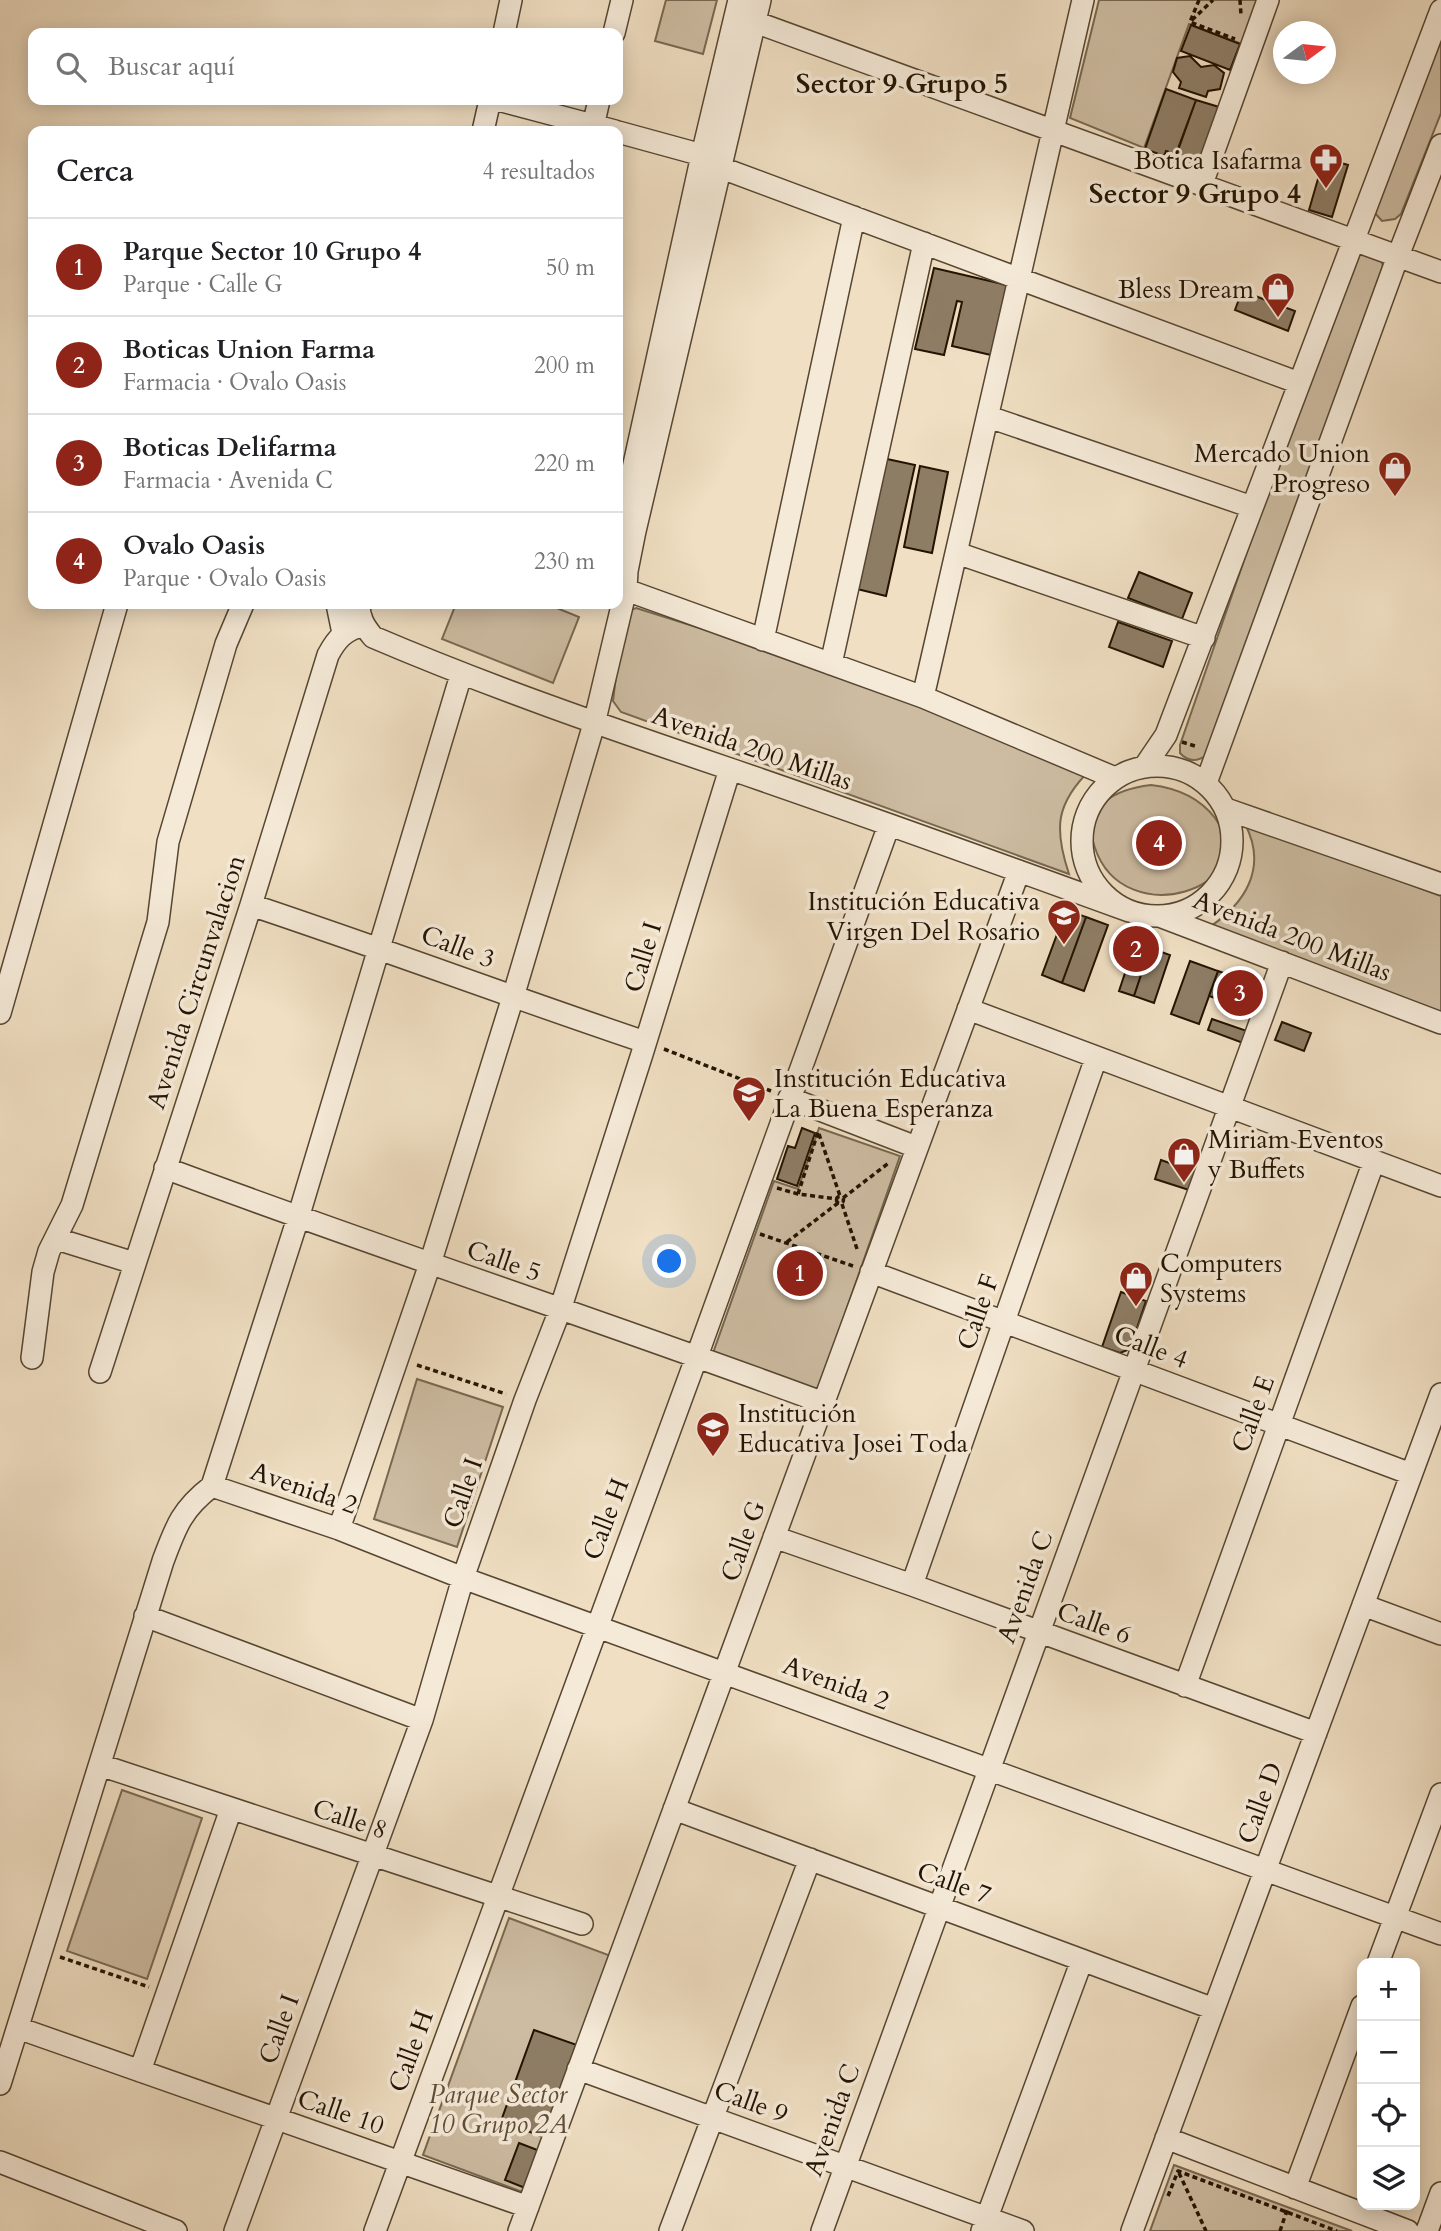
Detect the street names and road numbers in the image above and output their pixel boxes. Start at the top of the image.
street label: Avenida 200 Millas [647,697,857,799]
street label: Avenida Circunvalacion [138,850,254,1114]
street label: Avenida 200 Millas [1188,882,1396,990]
street label: Calle 3 [416,917,500,977]
street label: Calle I [616,917,670,997]
street label: Calle 5 [462,1232,546,1290]
street label: Calle F [949,1269,1007,1355]
street label: Calle 4 [1109,1317,1193,1377]
street label: Calle E [1223,1371,1283,1457]
street label: Avenida 2 [246,1453,362,1523]
street label: Calle I [435,1453,491,1533]
street label: Calle H [574,1473,638,1565]
street label: Calle G [712,1496,774,1586]
street label: Avenida C [988,1526,1062,1648]
street label: Calle 6 [1052,1593,1136,1653]
street label: Avenida 2 [778,1648,894,1718]
street label: Calle D [1229,1757,1291,1849]
street label: Calle 8 [308,1791,392,1847]
street label: Calle 7 [912,1853,996,1913]
street label: Calle I [250,1989,308,2069]
street label: Calle H [380,2005,442,2097]
street label: Avenida C [795,2059,869,2181]
street label: Calle 9 [709,2072,793,2132]
street label: Calle 10 [293,2081,389,2143]

